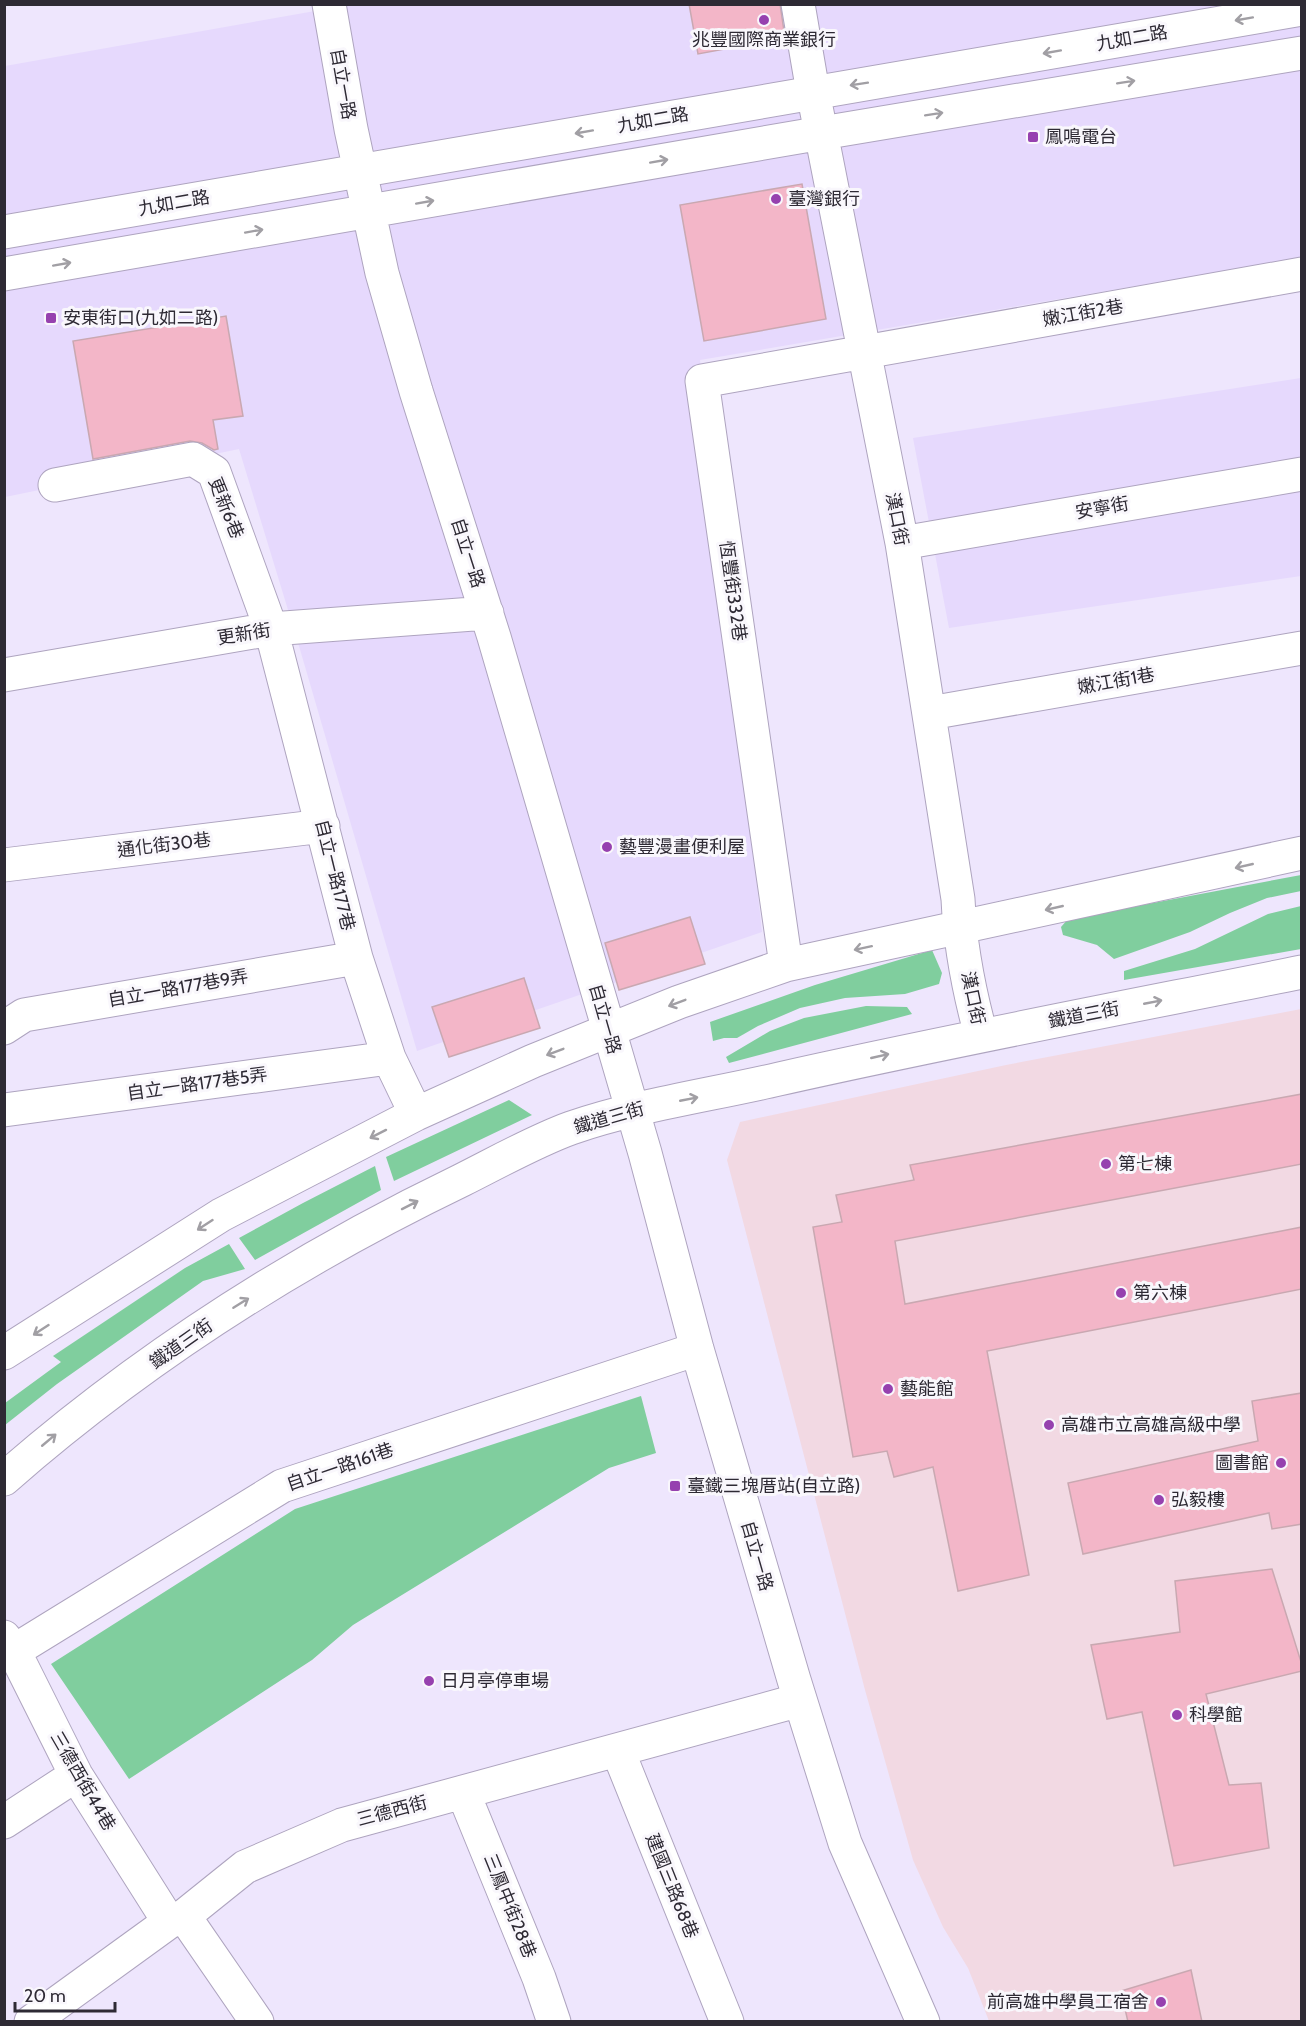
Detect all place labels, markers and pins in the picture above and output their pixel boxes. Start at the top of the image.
marker: 兆豐國際商業銀行 [757,13,771,27]
place label: 兆豐國際商業銀行 [692,29,836,51]
place label: 鳳鳴電台 [1045,126,1117,148]
marker: 鳳鳴電台 [1026,130,1040,144]
place label: 臺灣銀行 [788,188,860,210]
marker: 臺灣銀行 [769,192,783,206]
place label: 安東街口(九如二路) [63,307,218,329]
marker: 安東街口(九如二路) [44,311,58,325]
place label: 藝豐漫畫便利屋 [619,836,745,858]
marker: 藝豐漫畫便利屋 [600,840,614,854]
place label: 第七棟 [1118,1153,1172,1175]
marker: 第七棟 [1099,1157,1113,1171]
place label: 第六棟 [1133,1282,1187,1304]
marker: 第六棟 [1114,1286,1128,1300]
place label: 藝能館 [900,1378,954,1400]
marker: 藝能館 [881,1382,895,1396]
place label: 高雄市立高雄高級中學 [1061,1414,1241,1436]
marker: 高雄市立高雄高級中學 [1042,1418,1056,1432]
place label: 圖書館 [1215,1452,1269,1474]
marker: 圖書館 [1274,1456,1288,1470]
place label: 臺鐵三塊厝站(自立路) [687,1475,860,1497]
marker: 臺鐵三塊厝站(自立路) [668,1479,682,1493]
place label: 弘毅樓 [1171,1489,1225,1511]
marker: 弘毅樓 [1152,1493,1166,1507]
place label: 日月亭停車場 [441,1670,549,1692]
marker: 日月亭停車場 [422,1674,436,1688]
place label: 科學館 [1189,1704,1243,1726]
marker: 科學館 [1170,1708,1184,1722]
place label: 前高雄中學員工宿舍 [987,1991,1149,2013]
marker: 前高雄中學員工宿舍 [1154,1995,1168,2009]

